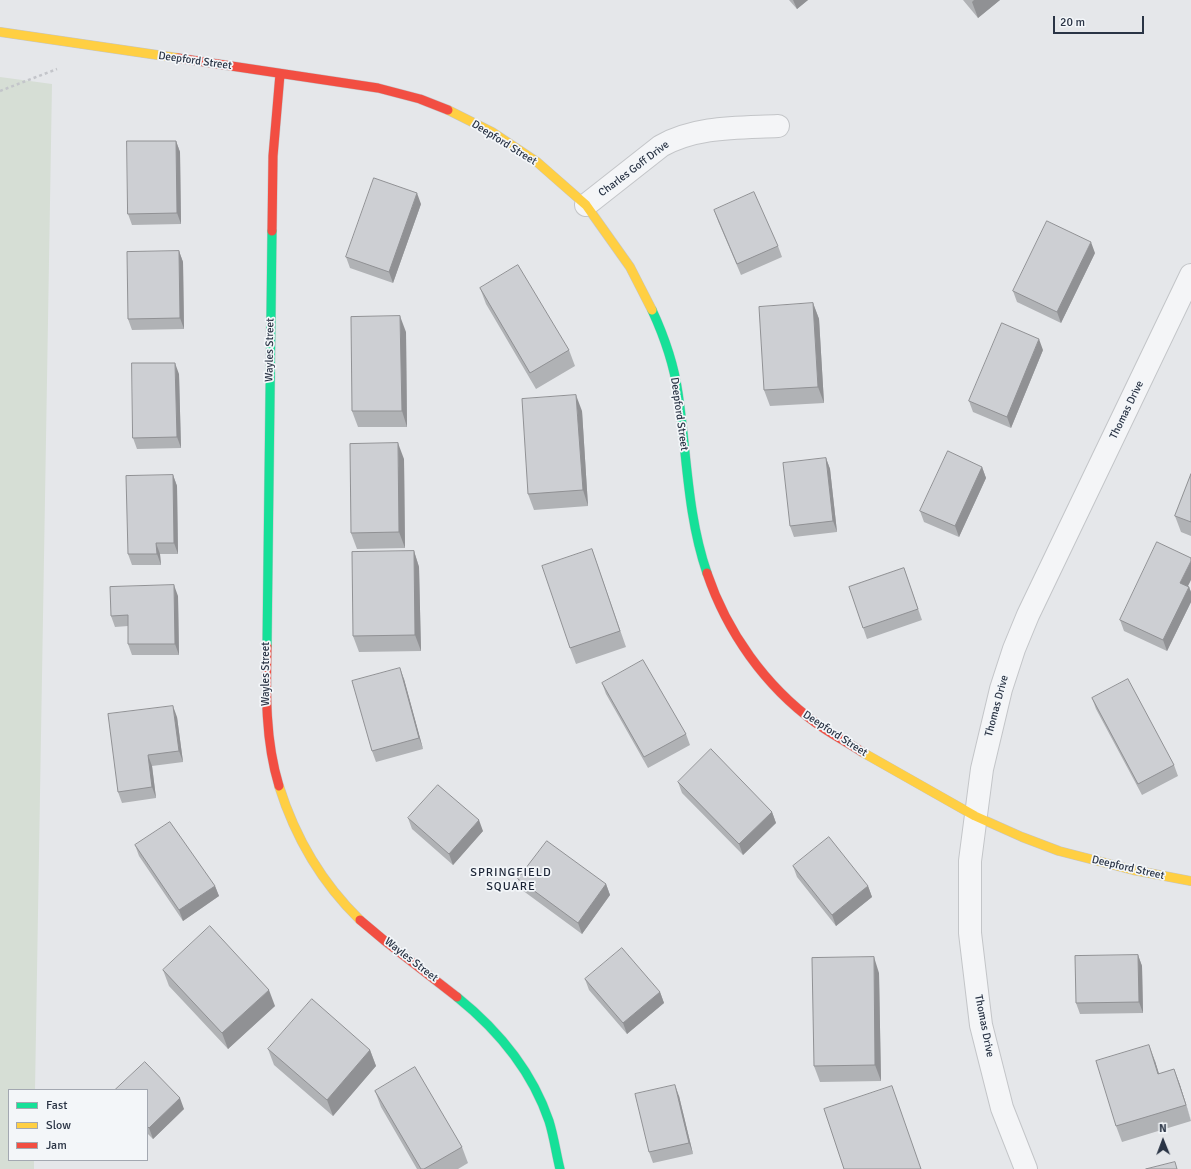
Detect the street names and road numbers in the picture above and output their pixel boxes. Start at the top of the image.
street label: Deepford Street [157,49,233,73]
street label: Deepford Street [469,118,539,168]
street label: Charles Goff Drive [596,138,672,200]
street label: Wayles Street [263,318,277,382]
street label: Deepford Street [667,376,691,452]
street label: Thomas Drive [1107,379,1147,441]
street label: Wayles Street [259,642,273,706]
street label: Thomas Drive [982,674,1012,738]
street label: Deepford Street [800,708,870,760]
street label: Deepford Street [1090,853,1166,883]
street label: Wayles Street [382,935,440,985]
street label: Thomas Drive [971,994,997,1058]

